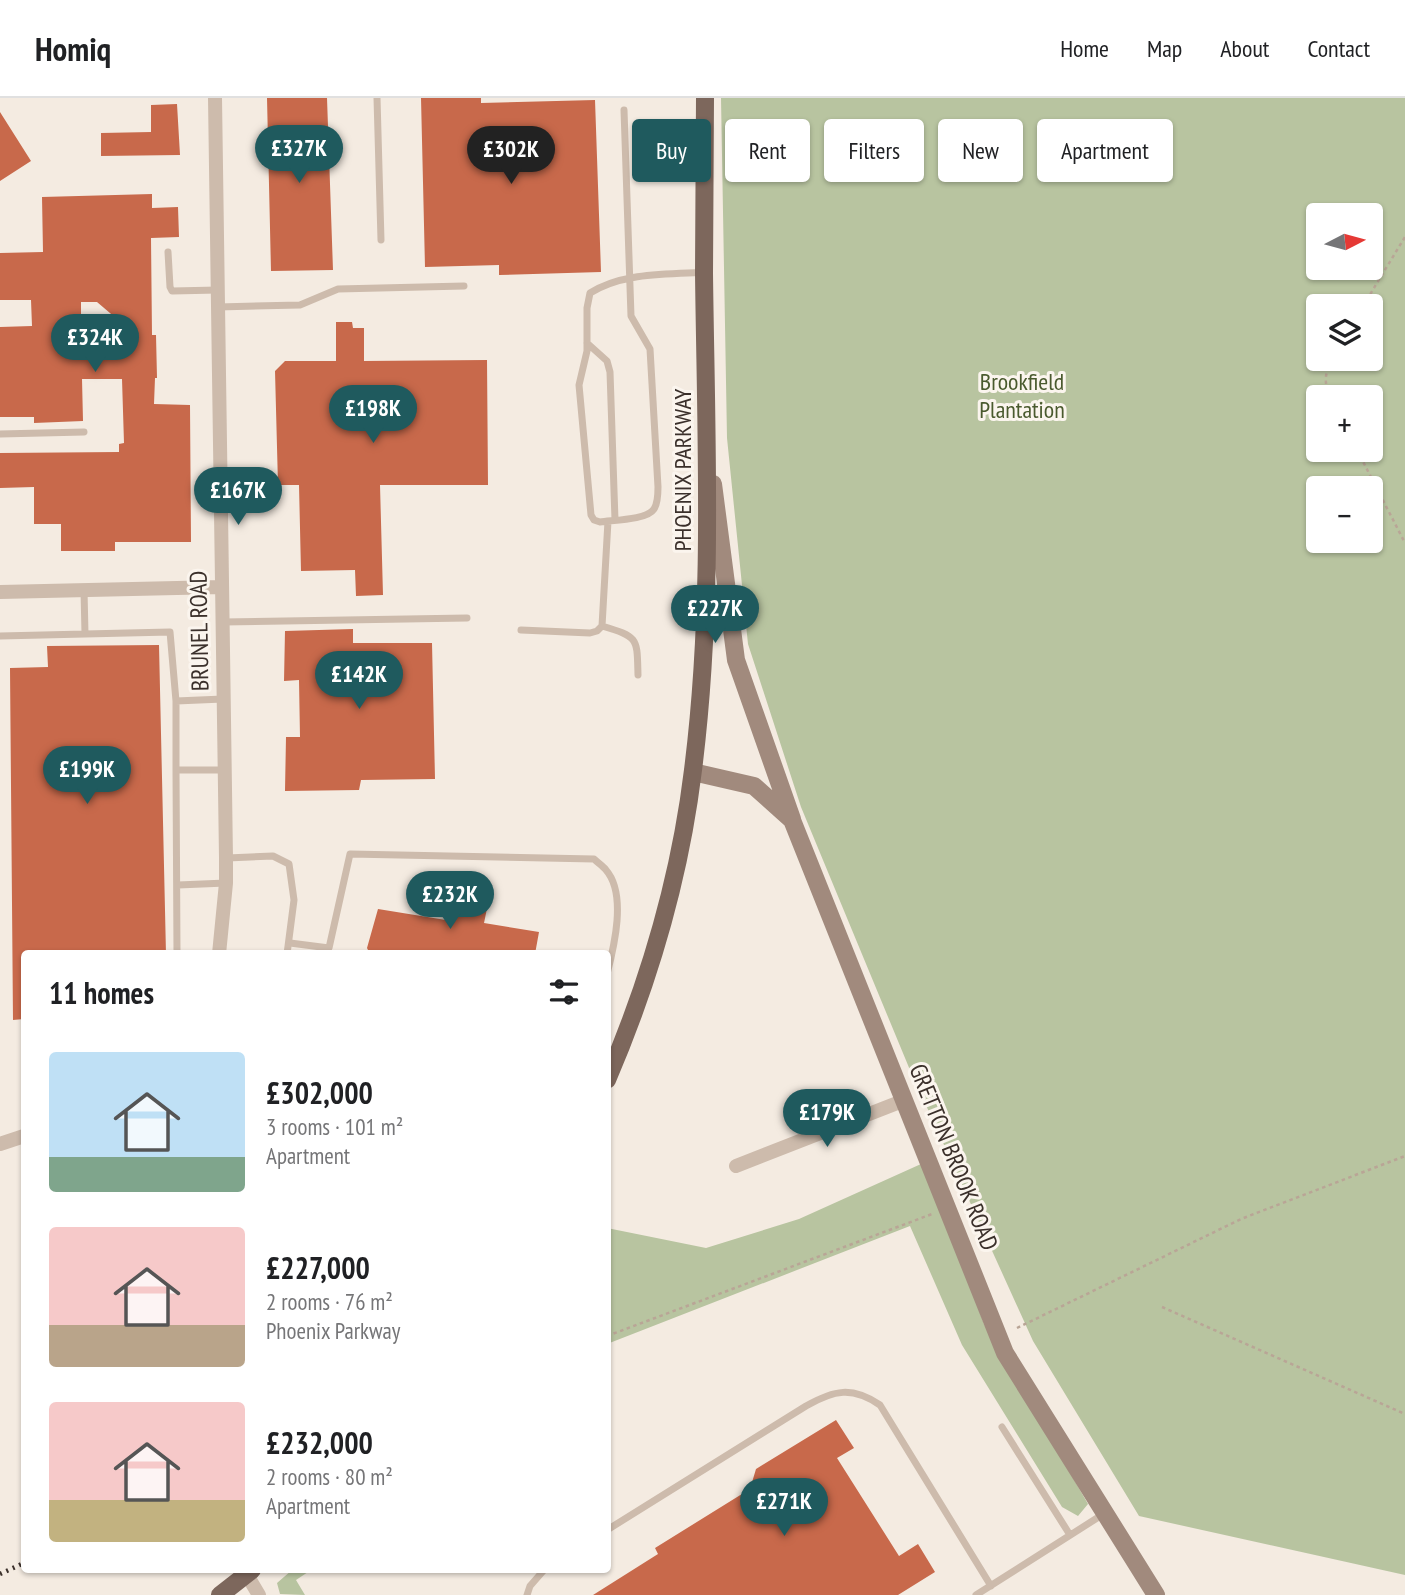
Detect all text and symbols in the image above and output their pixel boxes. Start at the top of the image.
text: Homiq [35,27,111,70]
text: Home [1060,33,1109,64]
text: Map [1147,33,1182,64]
text: About [1220,33,1269,64]
text: Contact [1307,33,1370,64]
chip: Buy [632,119,711,182]
chip: Rent [725,119,810,182]
chip: Filters [824,119,924,182]
chip: New [938,119,1023,182]
chip: Apartment [1037,119,1173,182]
pin: £327K [250,126,348,185]
pin: £302K [462,126,560,186]
text: £327K [271,133,327,162]
text: £302K [483,134,539,163]
north arrow [1306,203,1382,280]
map controls [1306,203,1383,553]
button: layers [1306,294,1383,371]
pin: £324K [46,314,144,374]
text: £324K [67,322,123,351]
park label: Brookfield Plantation [979,366,1065,425]
button: + [1306,385,1383,462]
pin: £198K [324,386,422,445]
street label: PHOENIX PARKWAY [667,389,698,551]
text: £198K [345,393,401,422]
pin: £167K [189,468,287,527]
text: £167K [210,475,266,504]
button: − [1306,476,1383,553]
street label: BRUNEL ROAD [182,571,216,691]
pin: £227K [666,586,764,645]
text: £227K [687,593,743,622]
pin: £142K [310,652,408,711]
text: £142K [331,659,387,688]
pin: £199K [38,746,136,806]
text: £199K [59,754,115,783]
pin: £232K [401,872,499,931]
text: £232K [422,879,478,908]
text: 11 homes [49,973,154,1012]
icon: filters [545,973,583,1011]
street label: GRETTON BROOK ROAD [903,1059,1005,1255]
text: £302,000 [266,1073,373,1112]
icon: home [105,1080,189,1164]
pin: £179K [778,1090,876,1149]
text: £179K [799,1097,855,1126]
text: 3 rooms · 101 m² [266,1112,403,1141]
text: Apartment [266,1141,350,1170]
text: £227,000 [266,1248,370,1287]
icon: home [105,1255,189,1339]
text: 2 rooms · 76 m² [266,1287,393,1316]
text: Phoenix Parkway [266,1316,400,1345]
text: £232,000 [266,1423,373,1462]
icon: home [105,1430,189,1514]
text: 2 rooms · 80 m² [266,1462,393,1491]
pin: £271K [735,1478,833,1538]
text: £271K [756,1486,812,1515]
text: Apartment [266,1491,350,1520]

